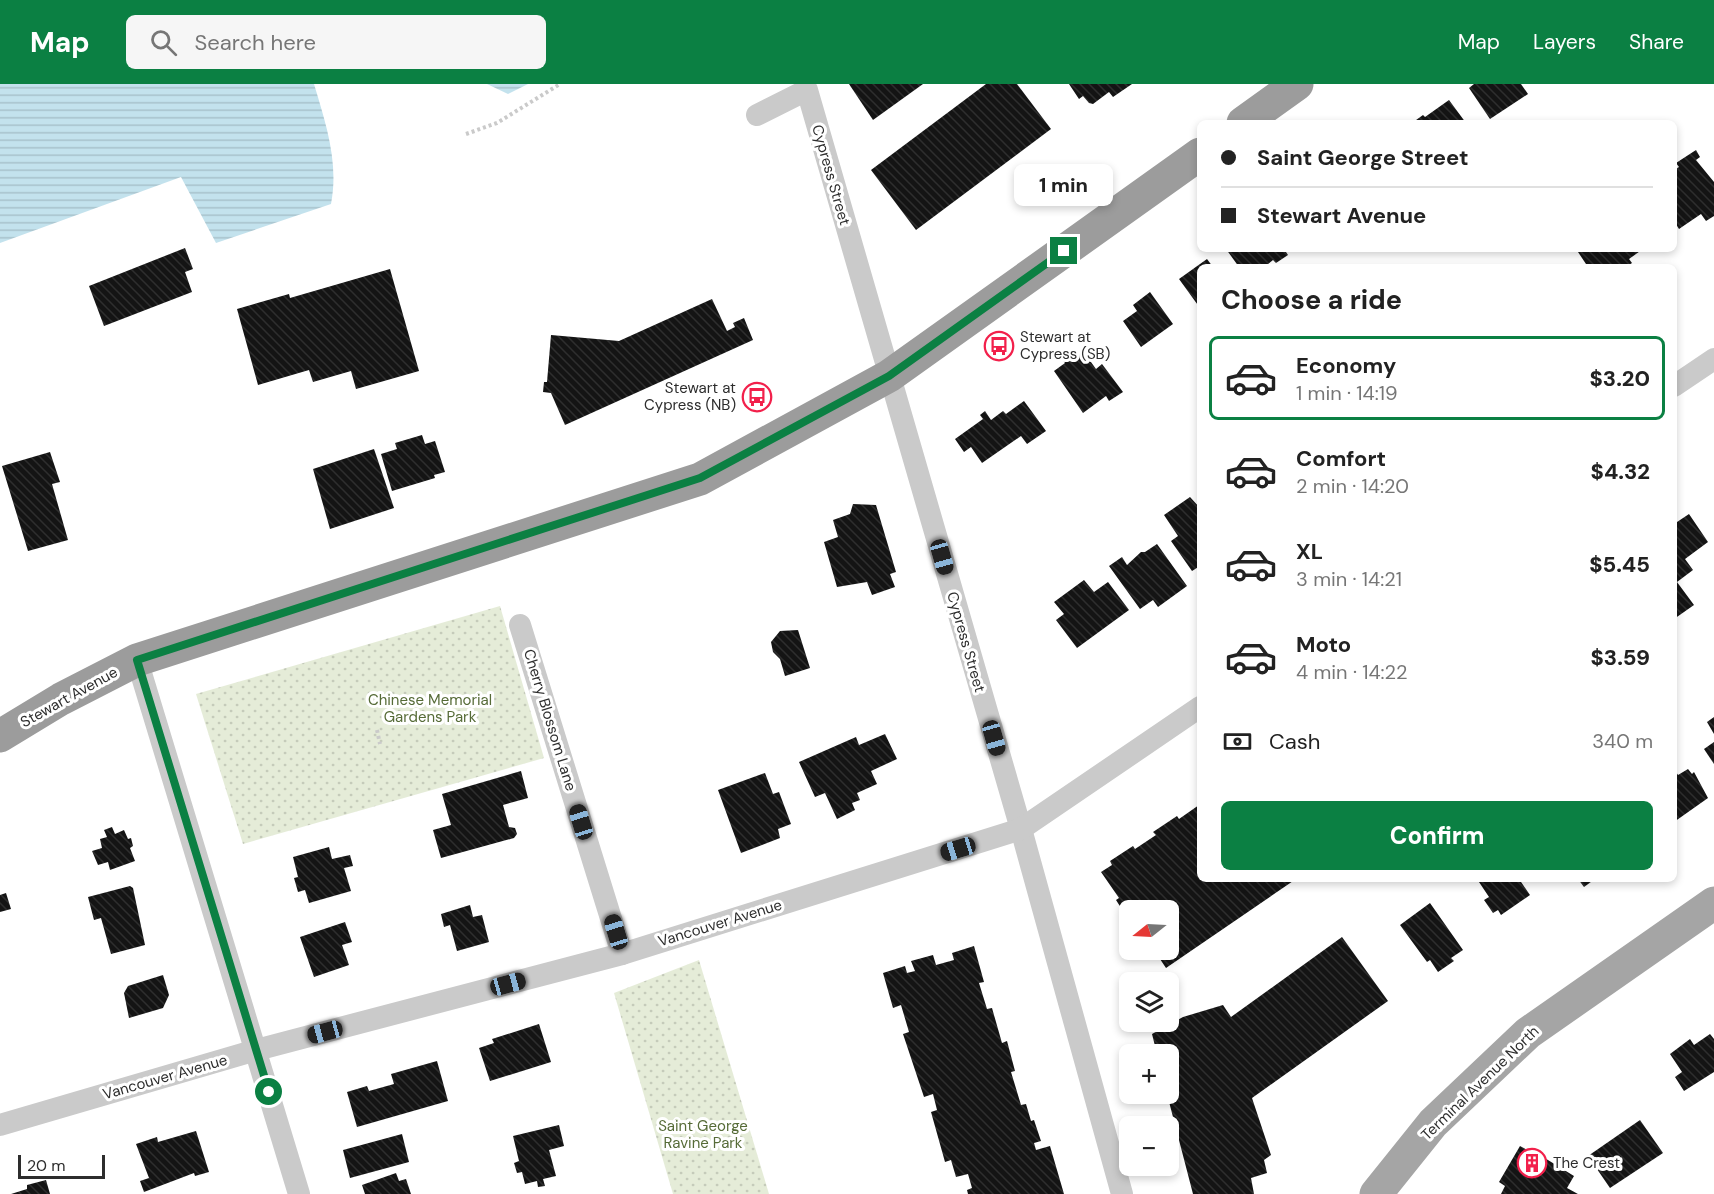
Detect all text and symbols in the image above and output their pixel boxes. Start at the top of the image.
search box [126,15,546,69]
text: Map [30,24,90,61]
icon: search [147,26,180,59]
text: Search here [195,28,316,57]
text: Map [1458,28,1500,56]
text: Layers [1533,28,1596,56]
text: Share [1629,28,1684,56]
street label: Cypress Street [807,122,855,228]
text: Saint George Street [1257,143,1469,172]
callout: 1 min [1014,164,1114,206]
text: 1 min [1039,172,1088,198]
text: Stewart Avenue [1257,201,1426,230]
route end [1050,237,1077,264]
text: Choose a ride [1221,282,1402,317]
place label: Stewart at Cypress (SB) [1020,327,1110,364]
bus stop icon: Stewart at Cypress (SB) [983,330,1015,362]
icon: car [1224,351,1278,405]
text: Economy [1296,351,1396,380]
text: $3.20 [1590,364,1650,393]
place label: Stewart at Cypress (NB) [644,378,736,415]
text: 1 min · 14:19 [1296,380,1397,406]
bus stop icon: Stewart at Cypress (NB) [741,381,773,413]
icon: car [1224,444,1278,498]
text: Comfort [1296,444,1386,473]
text: $4.32 [1591,457,1650,486]
text: 2 min · 14:20 [1296,473,1409,499]
car [928,537,956,577]
icon: car [1224,537,1278,591]
text: XL [1296,537,1323,566]
text: $5.45 [1589,550,1650,579]
text: 3 min · 14:21 [1296,566,1402,592]
street label: Cypress Street [942,589,990,695]
icon: car [1224,630,1278,684]
text: Moto [1296,630,1351,659]
text: $3.59 [1591,643,1650,672]
street label: Cherry Blossom Lane [519,647,581,793]
text: 4 min · 14:22 [1296,659,1408,685]
street label: Stewart Avenue [17,662,121,732]
park label: Chinese Memorial Gardens Park [368,690,492,727]
car [980,718,1008,758]
icon: cash [1221,725,1254,758]
text: Cash [1269,727,1320,756]
text: 340 m [1592,728,1653,754]
button: Confirm [1221,801,1653,870]
car [567,802,595,842]
car [938,835,978,863]
street label: Vancouver Avenue [656,895,784,951]
north arrow [1119,900,1179,960]
map controls [1119,900,1179,1176]
car [602,912,630,952]
car [488,971,528,997]
button: layers [1119,972,1179,1032]
car [305,1019,345,1045]
street label: Terminal Avenue North [1417,1021,1543,1145]
button: + [1119,1044,1179,1104]
street label: Vancouver Avenue [100,1050,230,1104]
route start [255,1078,282,1105]
park label: Saint George Ravine Park [658,1116,748,1153]
button: − [1119,1116,1179,1176]
building icon: The Crest [1516,1147,1548,1179]
scale bar [18,1152,105,1180]
place label: The Crest [1553,1153,1620,1173]
text: 20 m [27,1155,66,1176]

